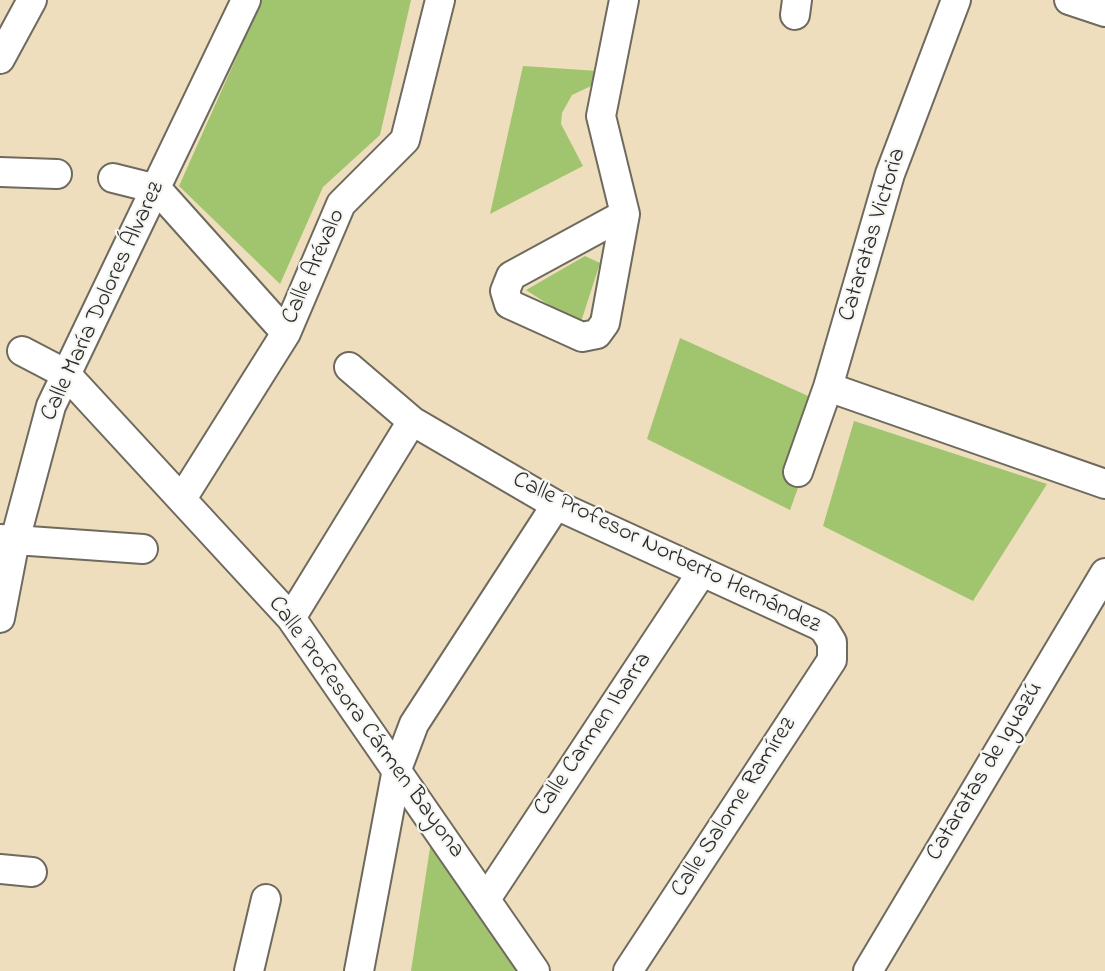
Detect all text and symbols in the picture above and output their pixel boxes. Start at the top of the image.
street label: Cataratas Victoria [834,145,914,325]
street label: Calle María Dolores Álvarez [36,178,172,426]
street label: Calle Arévalo [277,205,353,329]
street label: Calle Profesor Norberto Hernández [507,467,825,641]
street label: Calle Profesora Cármen Bayona [260,591,470,865]
street label: Calle Carmen Ibarra [529,648,659,822]
street label: Cataratas de Iguazú [921,677,1051,867]
street label: Calle Salome Ramírez [666,713,804,903]

